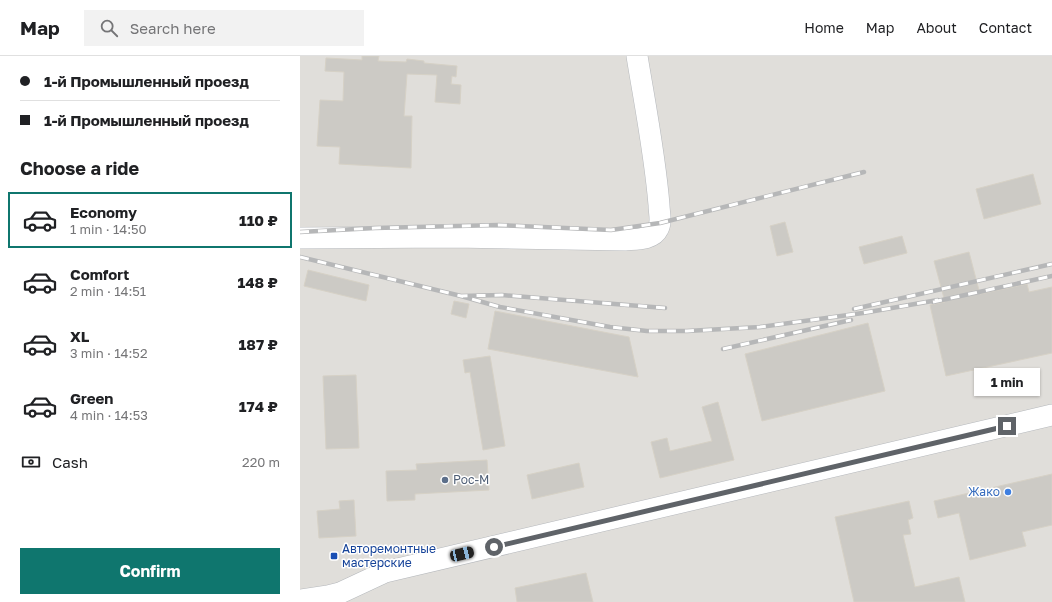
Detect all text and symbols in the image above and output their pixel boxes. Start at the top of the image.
search box [84,10,364,46]
text: Map [20,16,60,39]
icon: search [98,17,120,39]
text: Search here [130,19,216,37]
text: Home [804,19,844,36]
text: Map [866,19,894,36]
text: About [916,19,957,36]
text: Contact [979,19,1032,36]
text: 1-й Промышленный проезд [44,72,249,90]
text: 1-й Промышленный проезд [44,111,249,129]
text: Choose a ride [20,157,139,179]
icon: car [22,202,58,238]
text: Economy [70,203,137,221]
text: 110 ₽ [239,211,278,229]
text: 1 min · 14:50 [70,221,147,237]
icon: car [22,264,58,300]
text: Comfort [70,265,129,283]
text: 148 ₽ [237,273,278,291]
text: 2 min · 14:51 [70,283,146,299]
icon: car [22,326,58,362]
text: XL [70,327,89,345]
text: 187 ₽ [239,335,278,353]
text: 3 min · 14:52 [70,345,147,361]
callout: 1 min [974,368,1040,396]
text: 1 min [991,374,1023,390]
icon: car [22,388,58,424]
text: Green [70,389,113,407]
text: 174 ₽ [239,397,278,415]
text: 4 min · 14:53 [70,407,148,423]
route end [998,417,1016,435]
icon: cash [20,451,42,473]
text: Cash [52,453,88,471]
text: 220 m [242,454,280,470]
place label: Рос-М [453,472,489,487]
marker: Рос-М [440,475,450,485]
place label: Жако [968,484,1000,499]
marker: Жако [1003,487,1013,497]
route start [485,538,503,556]
place label: Авторемонтные мастерские [342,541,436,570]
car [449,545,475,563]
button: Confirm [20,548,280,594]
marker: Авторемонтные мастерские [329,551,339,561]

